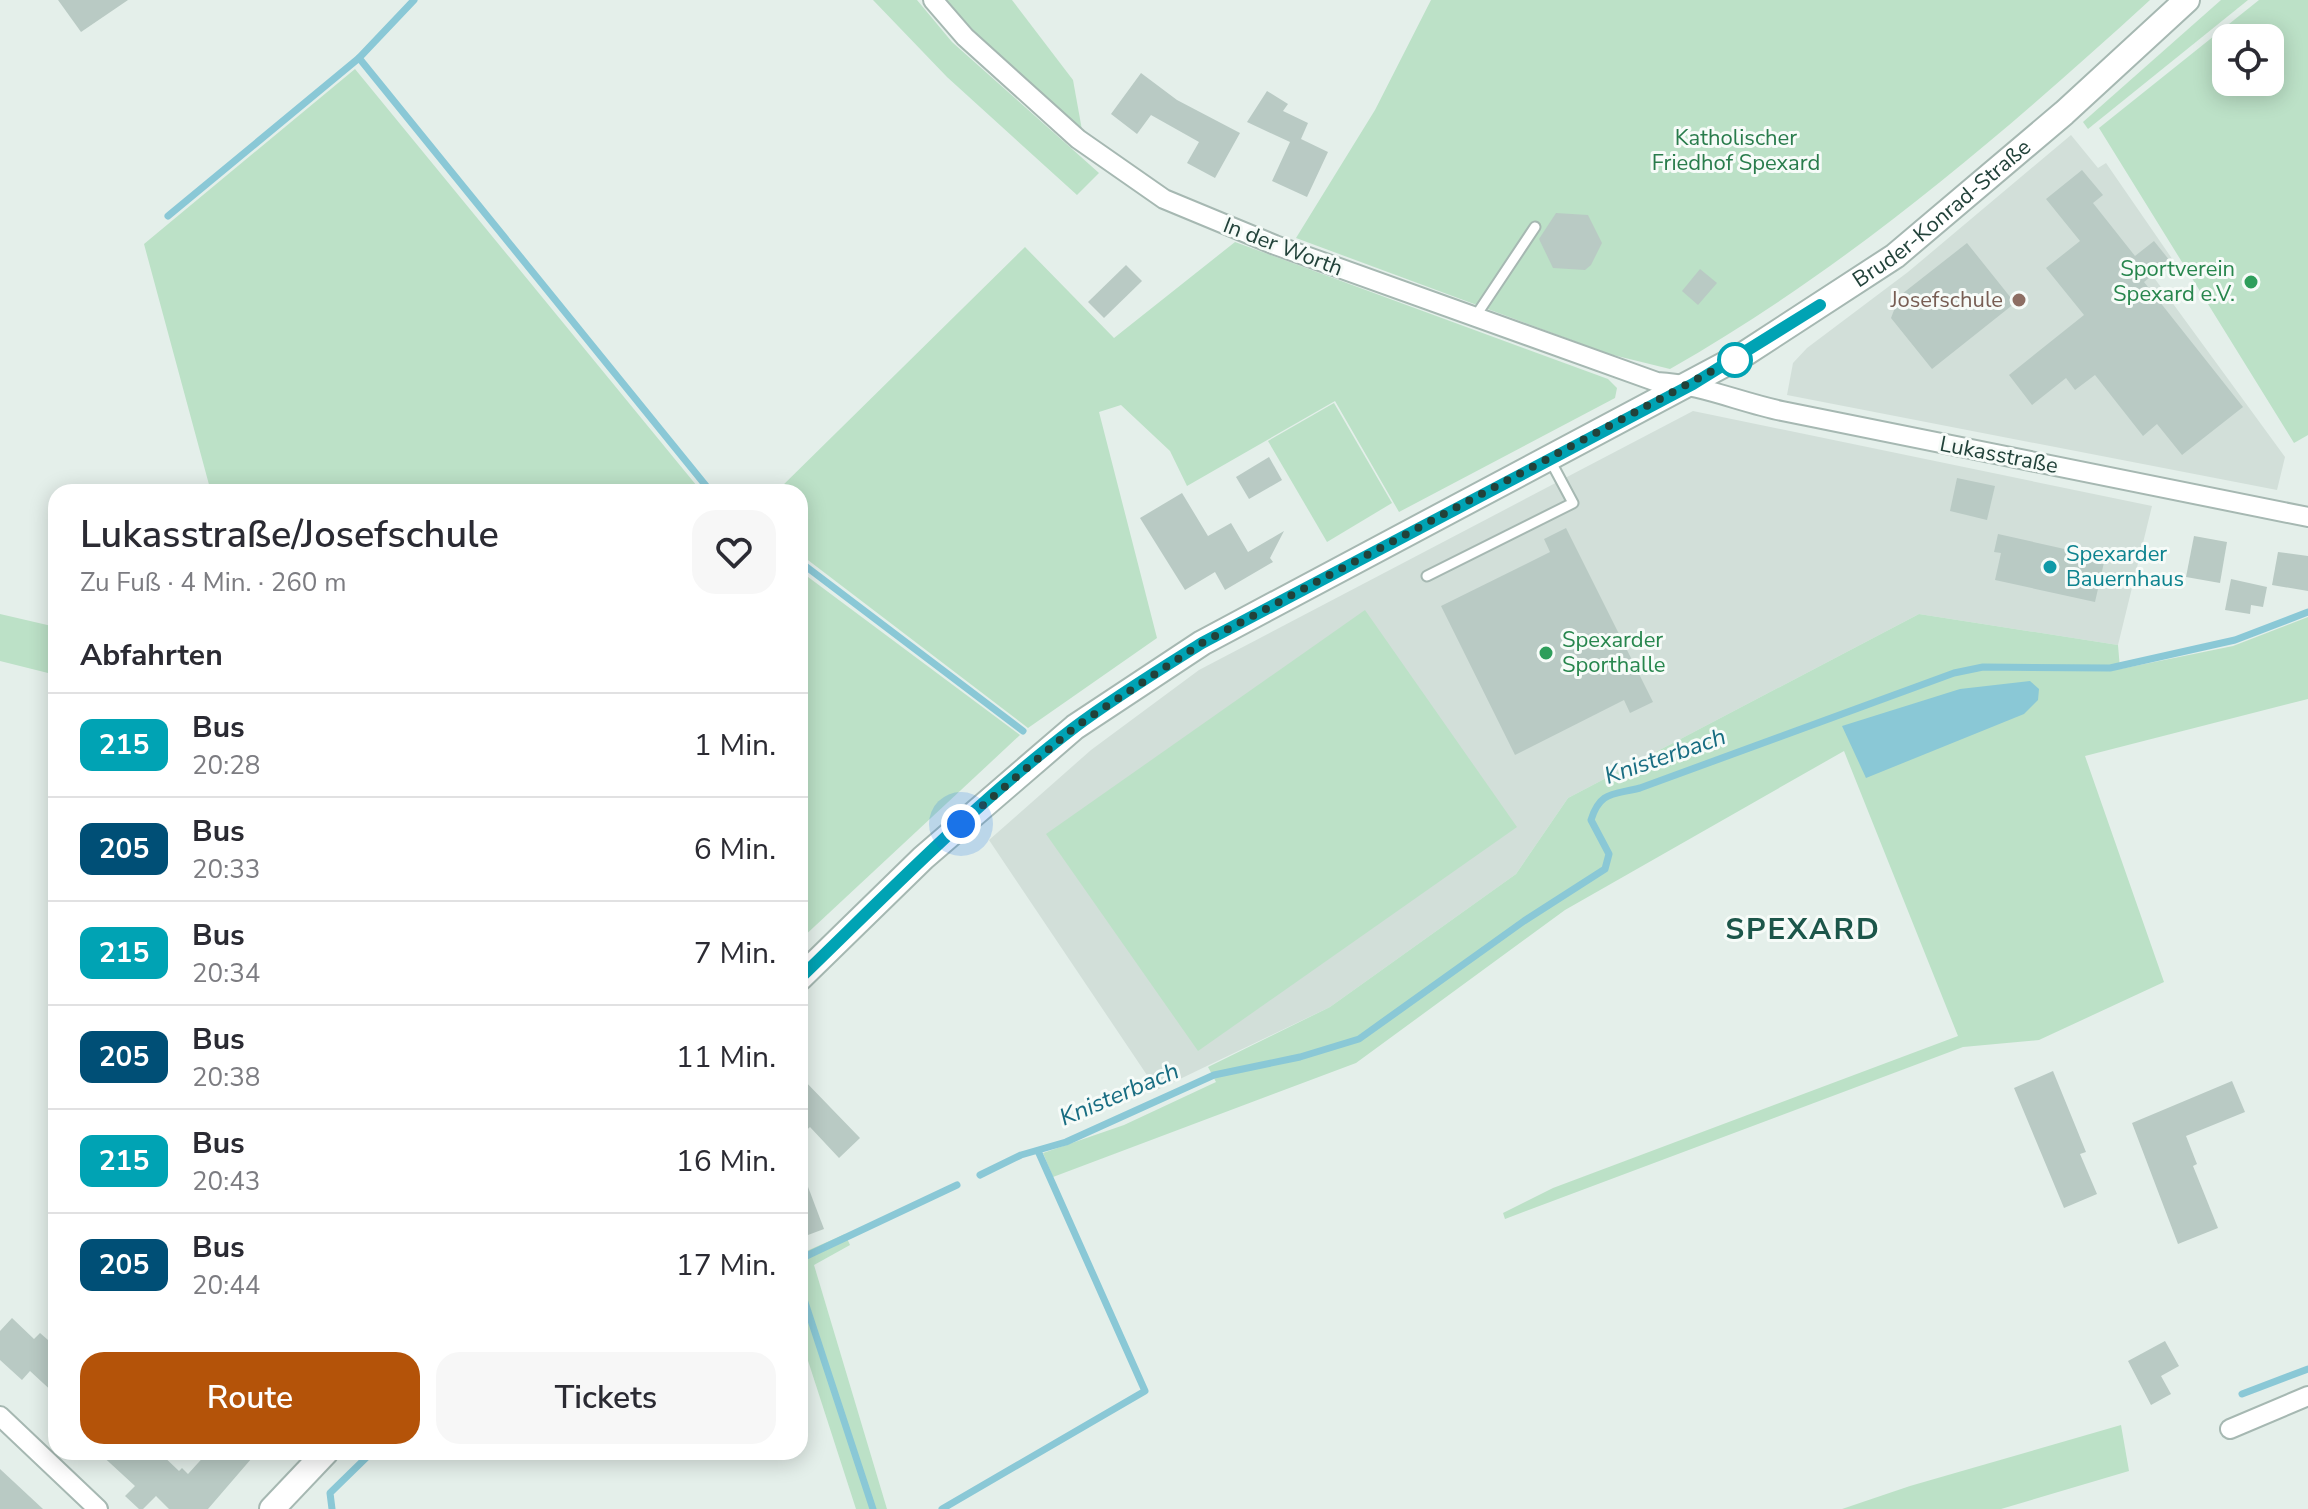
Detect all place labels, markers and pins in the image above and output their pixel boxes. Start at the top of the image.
place label: Sportverein Spexard e.V. [2113,254,2235,309]
marker: Sportverein Spexard e.V. [2242,273,2260,291]
place label: Josefschule [1889,285,2003,315]
marker: Josefschule [2010,291,2028,309]
unlabelled marker [1718,343,1752,377]
place label: Spexarder Bauernhaus [2066,539,2184,594]
marker: Spexarder Bauernhaus [2041,558,2059,576]
place label: Spexarder Sporthalle [1562,625,1666,680]
marker: Spexarder Sporthalle [1537,644,1555,662]

